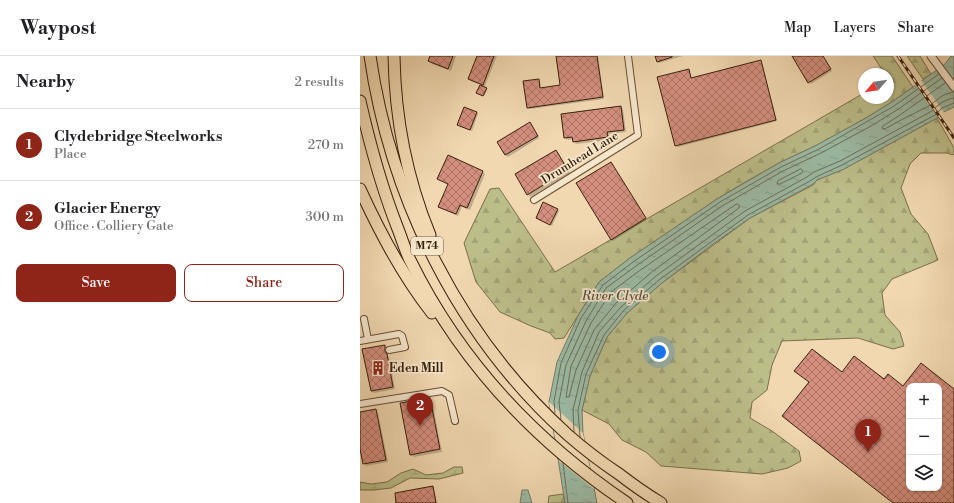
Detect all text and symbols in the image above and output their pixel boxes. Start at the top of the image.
text: Waypost [20,16,96,40]
text: Map [784,19,811,37]
text: Layers [833,19,876,37]
text: Share [898,19,934,37]
north arrow [858,68,894,104]
text: Nearby [16,71,75,93]
text: 2 results [295,74,344,90]
text: Clydebridge Steelworks [54,127,222,146]
street label: Drumhead Lane [539,128,621,188]
text: 1 [26,137,32,153]
text: 270 m [308,137,344,153]
text: Place [54,146,86,162]
text: Glacier Energy [54,199,161,218]
text: 2 [25,209,33,225]
text: 300 m [306,209,344,225]
text: Office · Colliery Gate [54,218,174,234]
road number: M74 [411,237,443,255]
button: Save [16,264,176,302]
button: Share [184,264,344,302]
water label: River Clyde [581,288,648,304]
your location [649,342,669,362]
building icon: Eden Mill [370,360,386,376]
place label: Eden Mill [389,361,444,376]
map controls [906,383,942,491]
button: + [906,383,942,419]
pin: 2 [407,393,433,426]
pin: 1 [855,419,881,452]
button: − [906,419,942,455]
button: layers [906,455,942,491]

